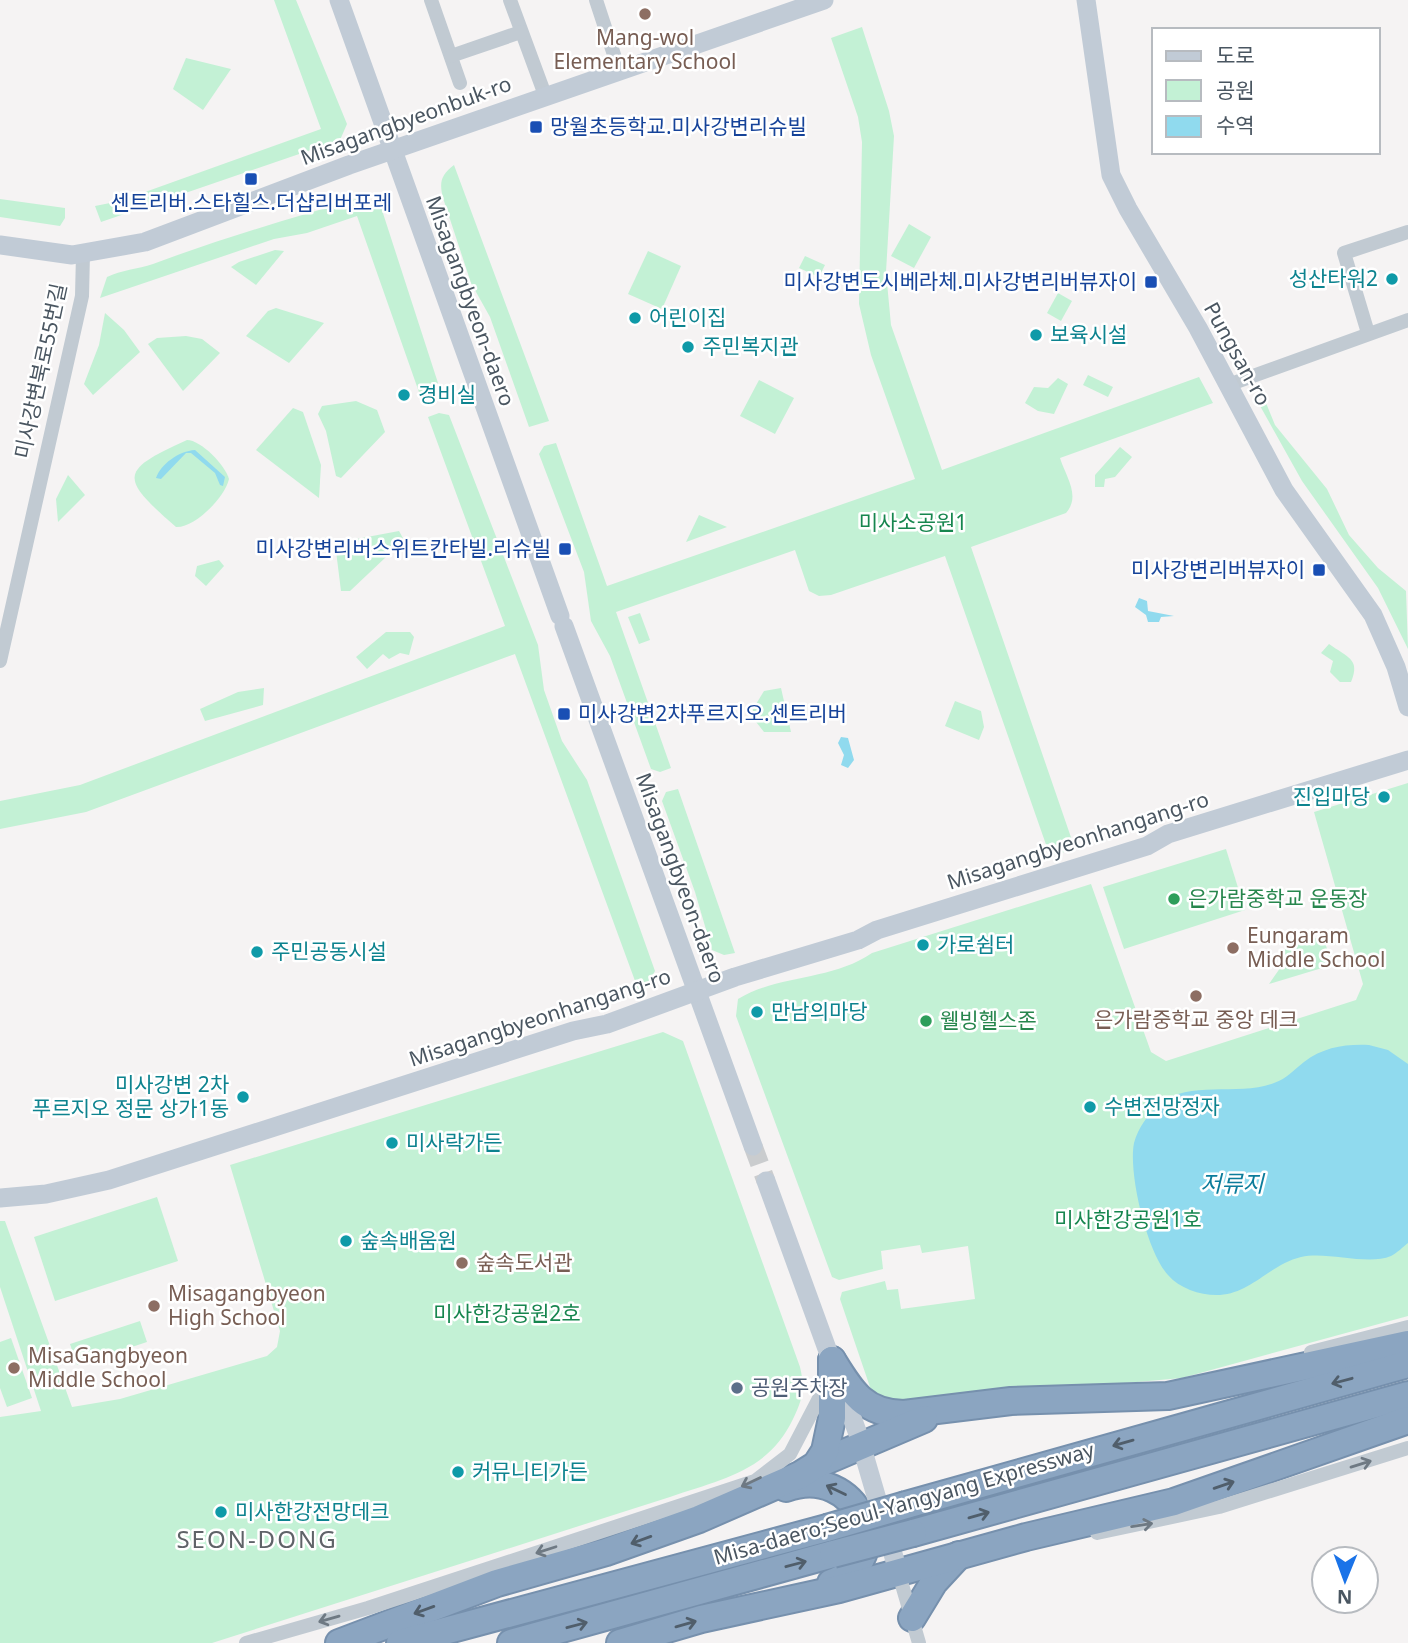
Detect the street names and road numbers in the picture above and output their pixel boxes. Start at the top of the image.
street label: Misagangbyeonbuk-ro [296,69,515,171]
street label: Misagangbyeon-daero [420,192,522,410]
street label: 미사강변북로55번길 [8,281,72,461]
street label: Pungsan-ro [1198,297,1278,410]
street label: Misagangbyeon-daero [630,769,732,987]
street label: Misagangbyeonhangang-ro [943,784,1212,896]
street label: Misagangbyeonhangang-ro [405,961,674,1073]
street label: Misa-daero;Seoul-Yangyang Expressway [710,1435,1098,1571]

